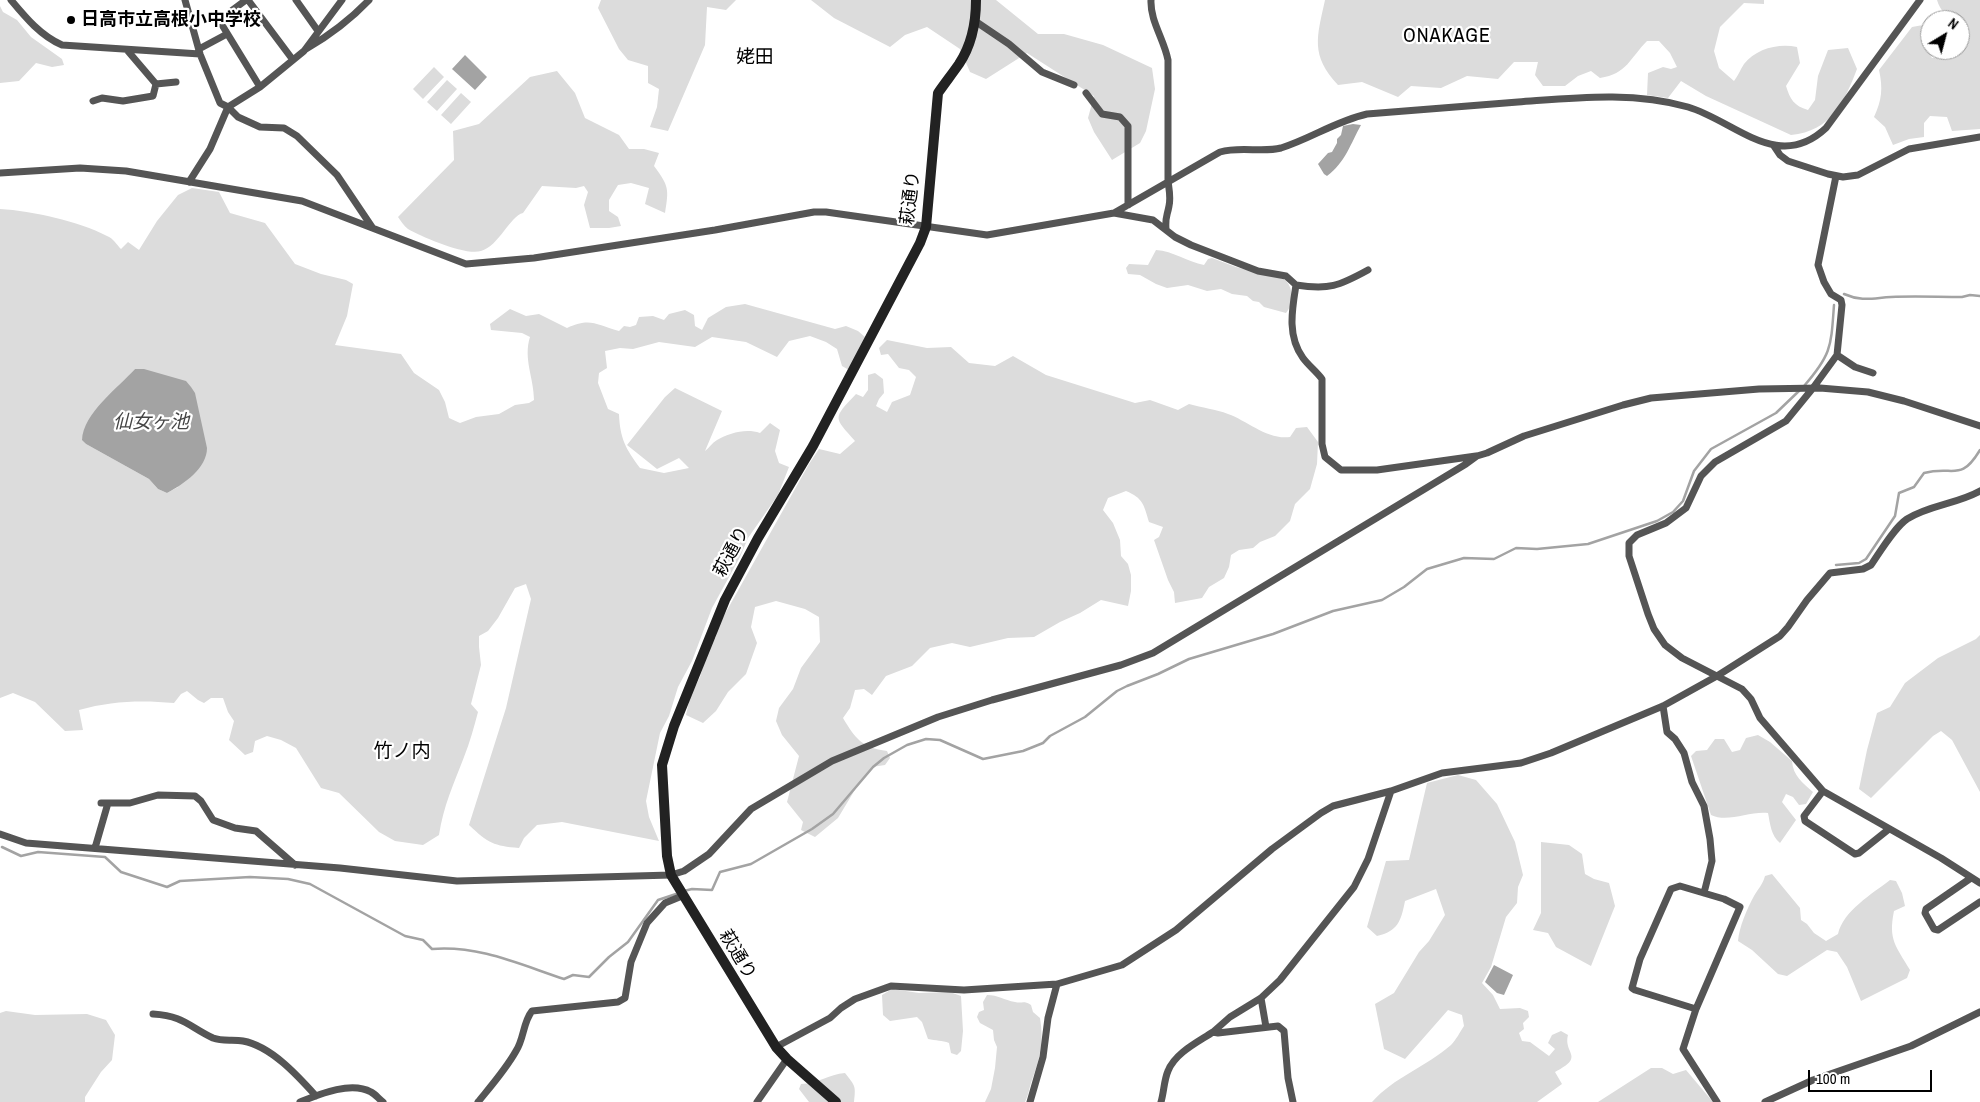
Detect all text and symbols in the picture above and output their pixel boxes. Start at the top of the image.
place label: 日高市立高根小中学校 [81,9,261,31]
north arrow [1920,10,1970,60]
marker: 日高市立高根小中学校 [65,14,77,26]
text: N [1945,14,1962,33]
district label: ONAKAGE [1402,25,1492,49]
district label: 姥田 [736,47,774,69]
street label: 萩通り [897,170,925,226]
water label: 仙女ヶ池 [113,412,189,434]
street label: 萩通り [710,523,754,581]
district label: 竹ノ内 [374,741,430,763]
street label: 萩通り [714,926,760,984]
scale bar [1810,1060,1934,1092]
text: 100 m [1816,1068,1850,1089]

